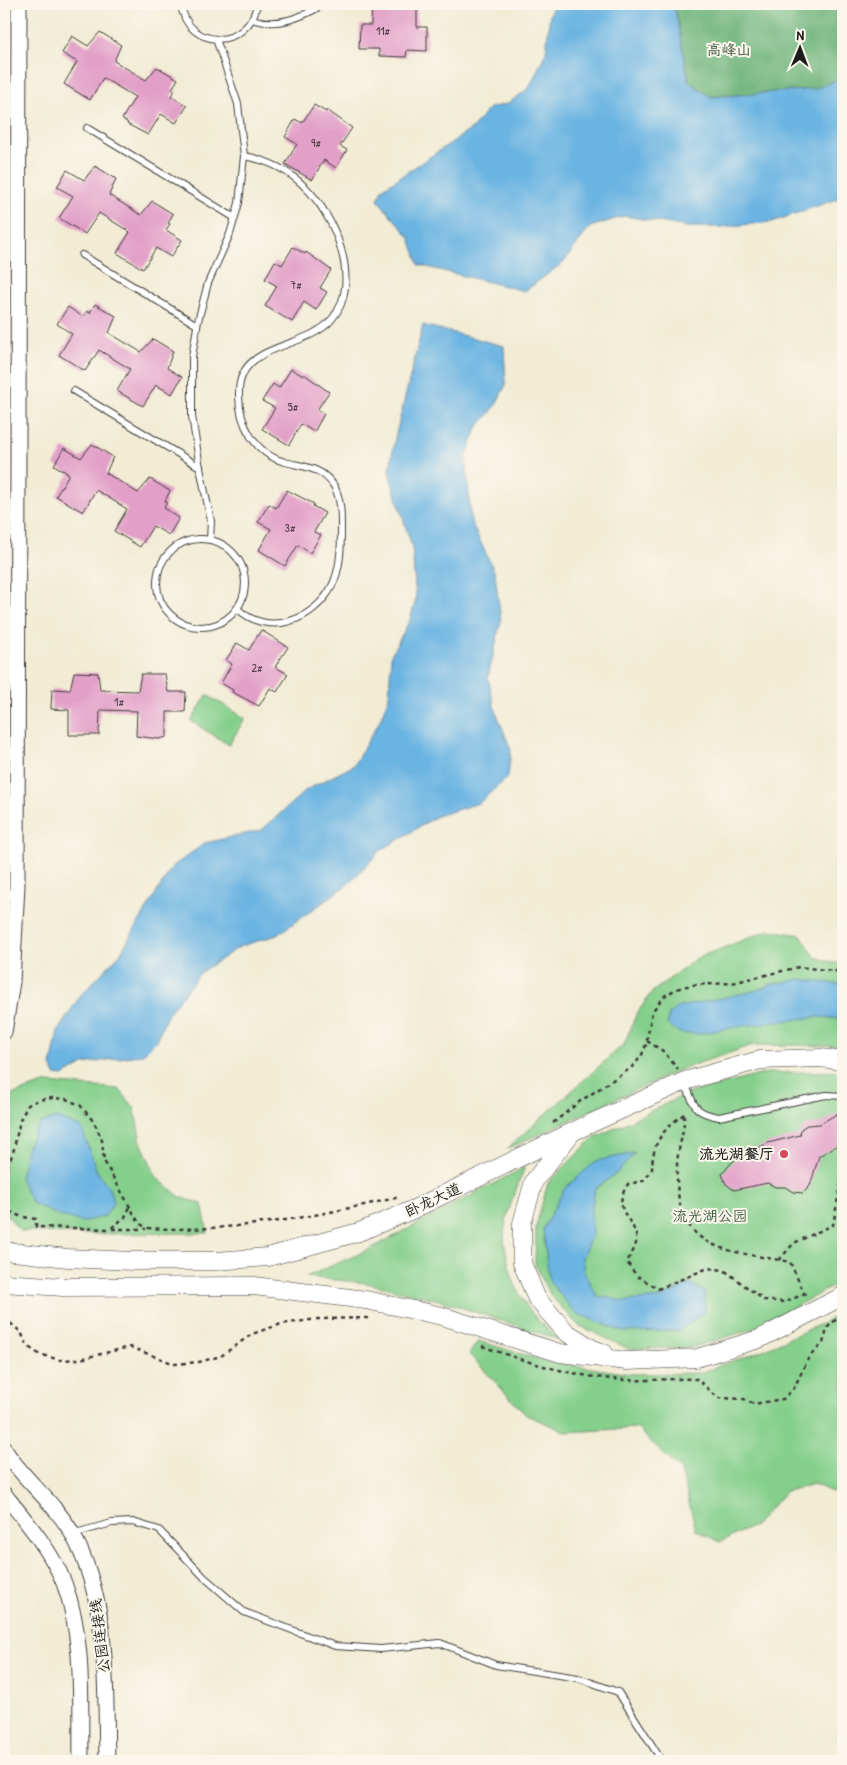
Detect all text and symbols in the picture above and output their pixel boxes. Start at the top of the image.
house number: 11# [376,22,391,39]
north arrow [774,22,824,72]
text: N [796,25,805,44]
park label: 高峰山 [706,39,752,60]
house number: 9# [311,134,321,151]
house number: 7# [290,276,302,293]
house number: 5# [288,398,299,415]
house number: 3# [285,519,296,536]
house number: 2# [251,659,263,676]
house number: 1# [114,693,124,710]
place label: 流光湖餐厅 [699,1143,774,1164]
marker: 流光湖餐厅 [778,1148,790,1160]
street label: 卧龙大道 [401,1177,464,1222]
park label: 流光湖公园 [672,1205,748,1226]
street label: 公园连接线 [85,1598,114,1675]

